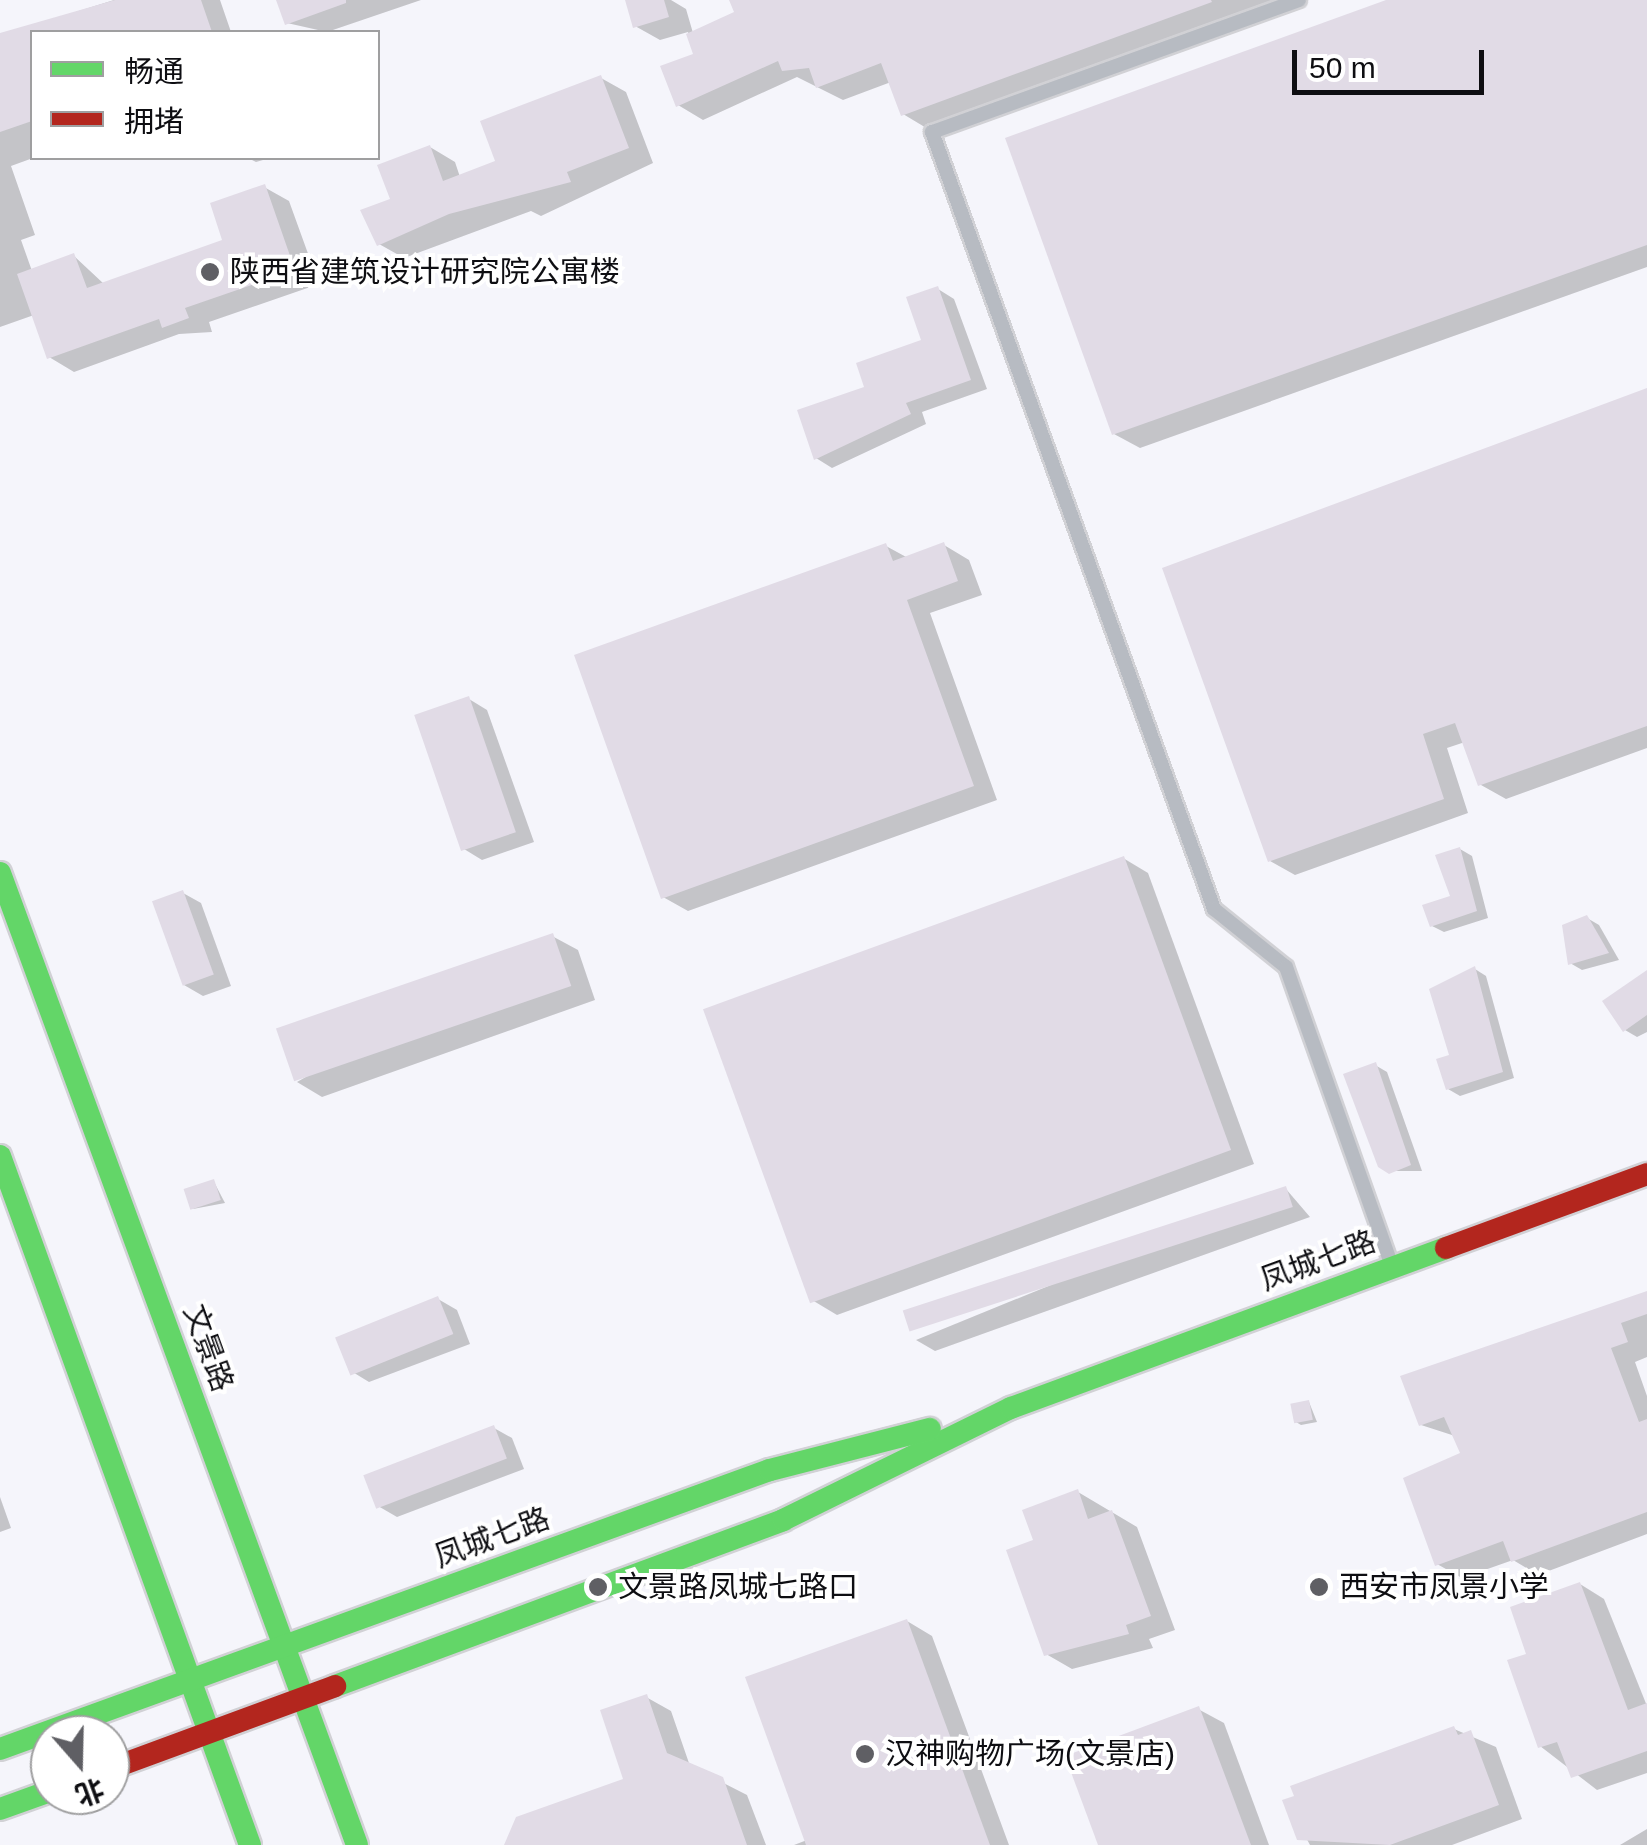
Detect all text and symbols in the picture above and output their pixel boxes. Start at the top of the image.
legend [30,30,380,160]
scale bar [1297,30,1490,92]
text: 50 m [1309,51,1376,84]
text: 畅通 [124,55,184,88]
text: 拥堵 [124,105,184,138]
place label: 陕西省建筑设计研究院公寓楼 [230,254,620,290]
marker: 陕西省建筑设计研究院公寓楼 [199,261,221,283]
street label: 凤城七路 [1255,1224,1381,1298]
street label: 文景路 [176,1300,240,1396]
street label: 凤城七路 [429,1501,555,1575]
place label: 文景路凤城七路口 [618,1569,858,1605]
place label: 西安市凤景小学 [1339,1569,1549,1605]
marker: 文景路凤城七路口 [587,1576,609,1598]
marker: 西安市凤景小学 [1308,1576,1330,1598]
north arrow [30,1715,130,1815]
place label: 汉神购物广场(文景店) [885,1736,1175,1772]
marker: 汉神购物广场(文景店) [854,1743,876,1765]
text: 北 [71,1772,108,1811]

